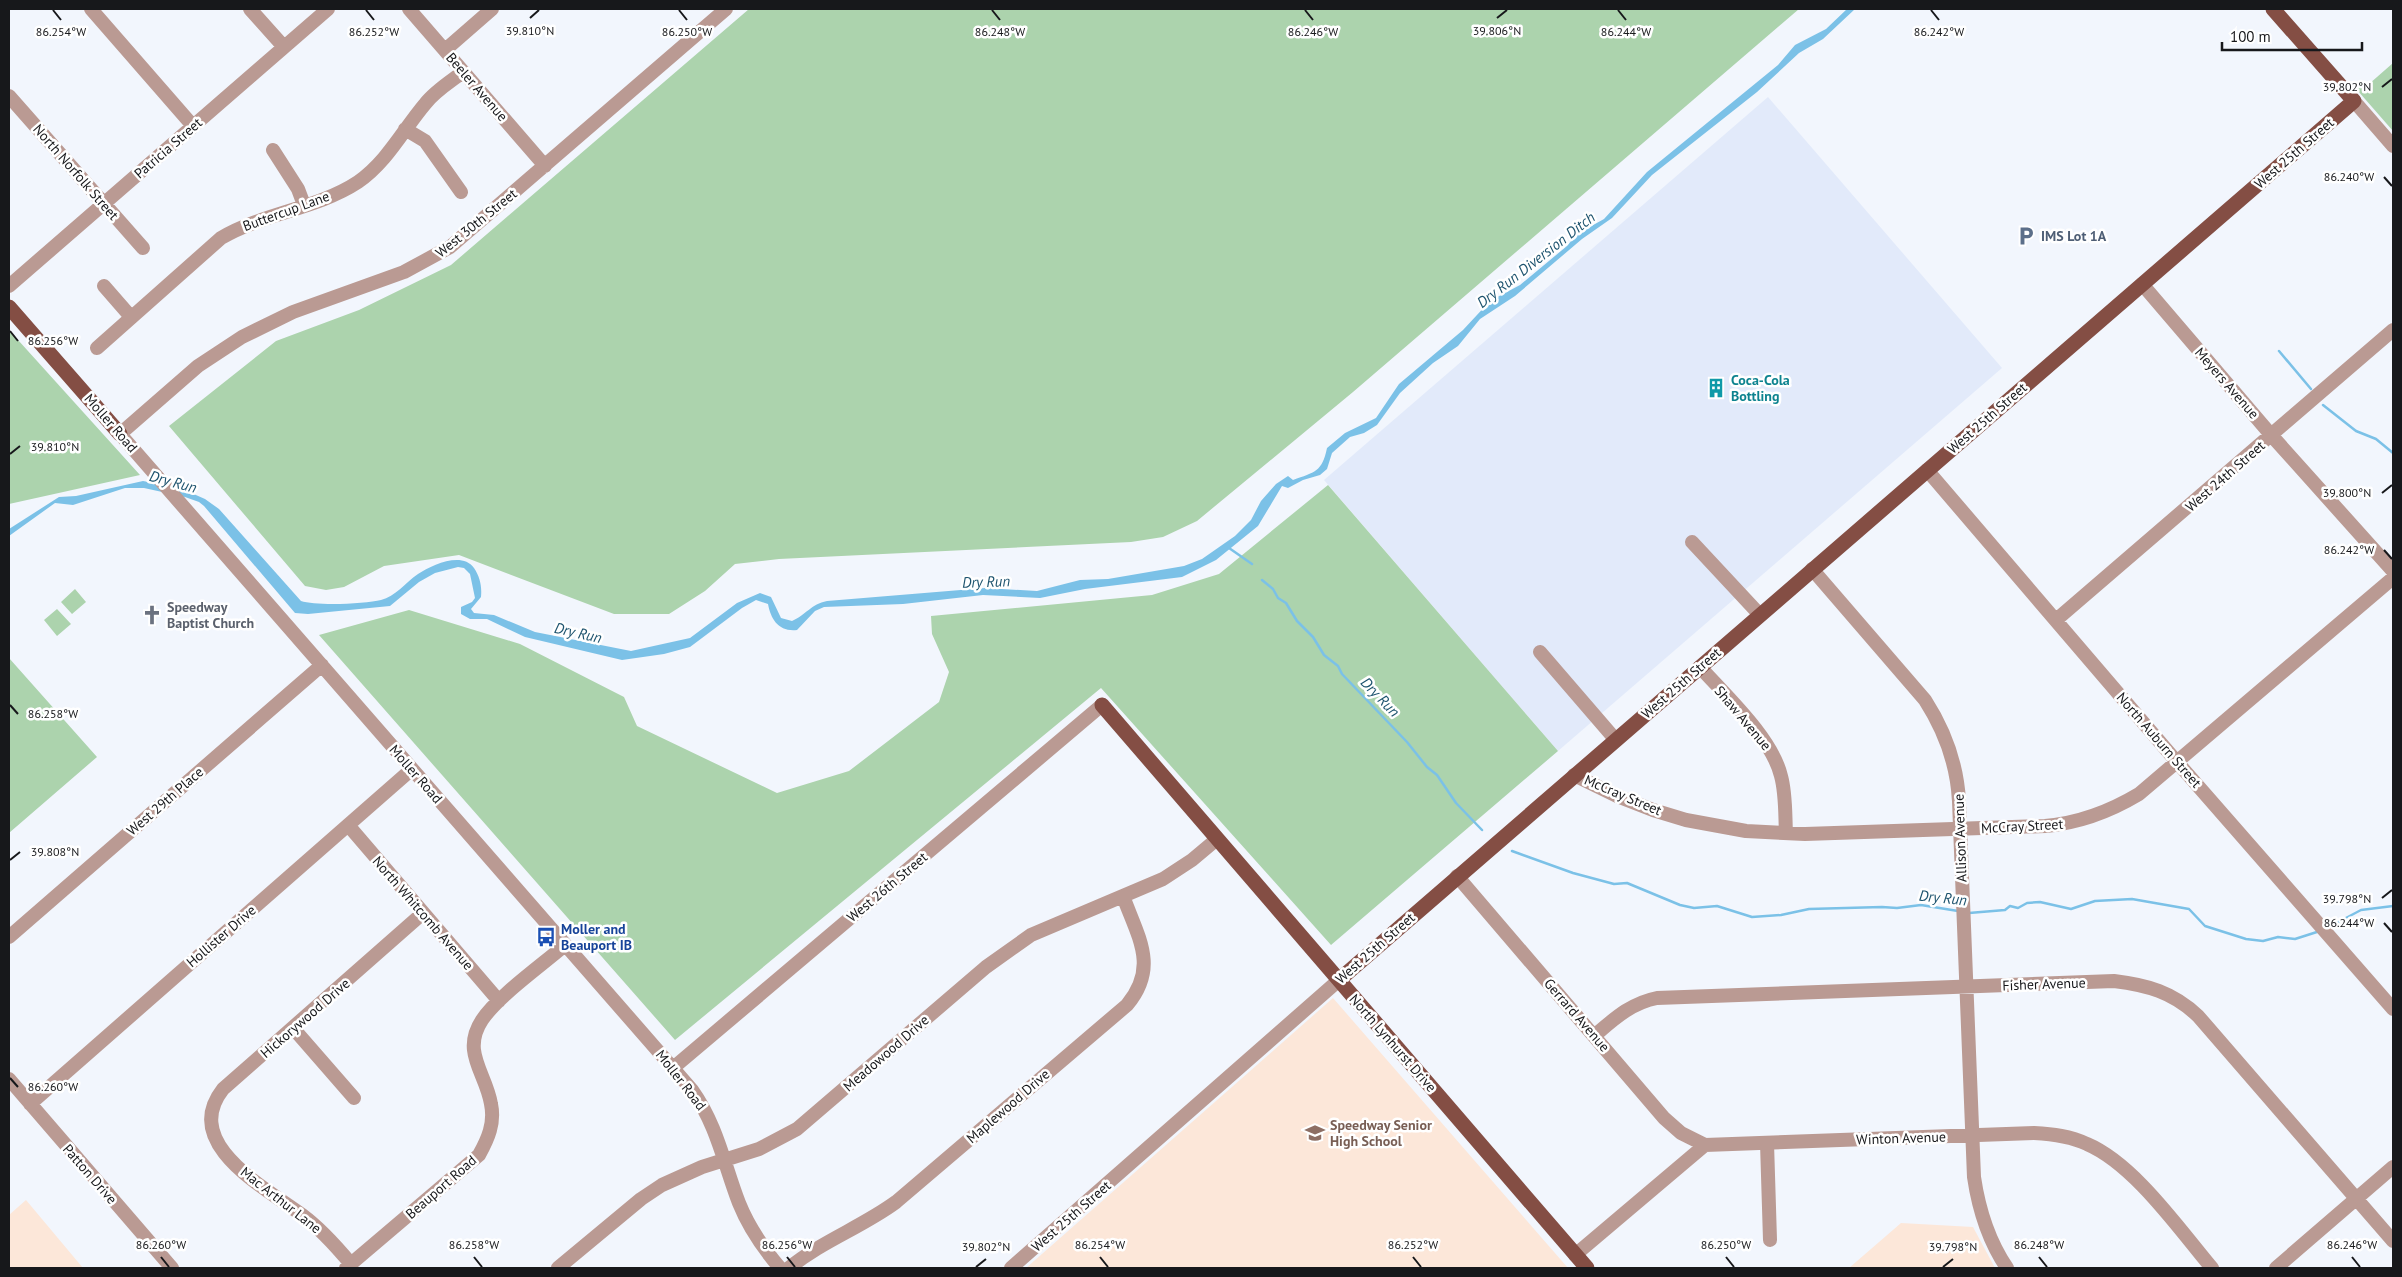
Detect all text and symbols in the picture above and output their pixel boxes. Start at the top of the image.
scale bar [2222,20,2362,52]
text: 39.810°N [506,23,554,38]
text: 39.806°N [1473,23,1521,38]
text: 86.254°W [36,24,86,39]
text: 86.252°W [349,24,399,39]
text: 86.250°W [662,24,712,39]
text: 86.248°W [975,24,1025,39]
text: 86.246°W [1288,24,1338,39]
text: 86.244°W [1601,24,1651,39]
text: 86.242°W [1914,24,1964,39]
text: 100 m [2230,27,2271,46]
street label: Beeler Avenue [442,49,512,125]
text: 39.802°N [2323,79,2371,94]
street label: Patricia Street [130,113,206,182]
street label: West 25th Street [2250,113,2338,192]
street label: North Norfolk Street [29,120,123,224]
text: 86.240°W [2324,169,2374,184]
street label: West 30th Street [432,184,521,261]
street label: Buttercup Lane [240,187,332,235]
water label: Dry Run Diversion Ditch [1473,207,1599,312]
parking icon: IMS Lot 1A [2015,225,2037,247]
place label: IMS Lot 1A [2041,227,2107,245]
text: 86.256°W [28,333,78,348]
street label: Meyers Avenue [2191,343,2263,423]
place label: Coca-Cola Bottling [1731,371,1790,405]
building icon: Coca-Cola Bottling [1705,377,1727,399]
street label: West 25th Street [1943,378,2031,457]
street label: Moller Road [81,390,141,456]
street label: West 24th Street [2181,436,2269,515]
text: 39.810°N [31,439,79,454]
water label: Dry Run [147,466,199,497]
text: 39.800°N [2323,485,2371,500]
text: 86.242°W [2324,542,2374,557]
water label: Dry Run [962,571,1011,592]
place label: Speedway Baptist Church [167,598,254,632]
church icon: Speedway Baptist Church [141,604,163,626]
water label: Dry Run [553,618,604,647]
street label: West 25th Street [1637,643,1725,722]
water label: Dry Run [1357,673,1404,721]
street label: Shaw Avenue [1711,682,1775,754]
street label: North Auburn Street [2113,689,2206,792]
text: 86.258°W [28,706,78,721]
street label: Moller Road [386,741,446,807]
street label: West 29th Place [123,763,207,839]
street label: McCray Street [1582,771,1665,819]
street label: Allison Avenue [1949,794,1971,882]
street label: McCray Street [1980,815,2064,837]
text: 39.808°N [31,844,79,859]
street label: West 26th Street [843,848,931,926]
street label: North Whitcomb Avenue [369,852,477,974]
water label: Dry Run [1918,886,1968,909]
text: 39.798°N [2323,891,2371,906]
street label: Hollister Drive [183,901,259,971]
street label: West 25th Street [1331,908,1419,987]
text: 86.244°W [2324,915,2374,930]
place label: Moller and Beauport IB [561,920,632,954]
bus stop icon: Moller and Beauport IB [535,926,557,948]
street label: Hickorywood Drive [257,974,353,1062]
street label: Fisher Avenue [2002,974,2086,994]
street label: Gerrard Avenue [1540,975,1614,1055]
street label: North Lynhurst Drive [1346,990,1440,1096]
street label: Meadowood Drive [839,1011,933,1095]
street label: Moller Road [652,1046,710,1114]
street label: Maplewood Drive [963,1065,1053,1147]
text: 86.260°W [28,1079,78,1094]
place label: Speedway Senior High School [1330,1116,1432,1150]
school or university icon: Speedway Senior High School [1304,1122,1326,1144]
street label: Winton Avenue [1856,1127,1946,1149]
street label: Patton Drive [59,1140,121,1208]
street label: Beauport Road [402,1151,480,1223]
street label: Mac Arthur Lane [237,1163,325,1237]
street label: West 25th Street [1027,1176,1115,1255]
text: 86.260°W [136,1237,186,1252]
text: 86.258°W [449,1237,499,1252]
text: 86.256°W [762,1237,812,1252]
text: 86.254°W [1075,1237,1125,1252]
text: 86.252°W [1388,1237,1438,1252]
text: 86.250°W [1701,1237,1751,1252]
text: 86.248°W [2014,1237,2064,1252]
text: 86.246°W [2327,1237,2377,1252]
text: 39.802°N [962,1239,1010,1254]
text: 39.798°N [1929,1239,1977,1254]

